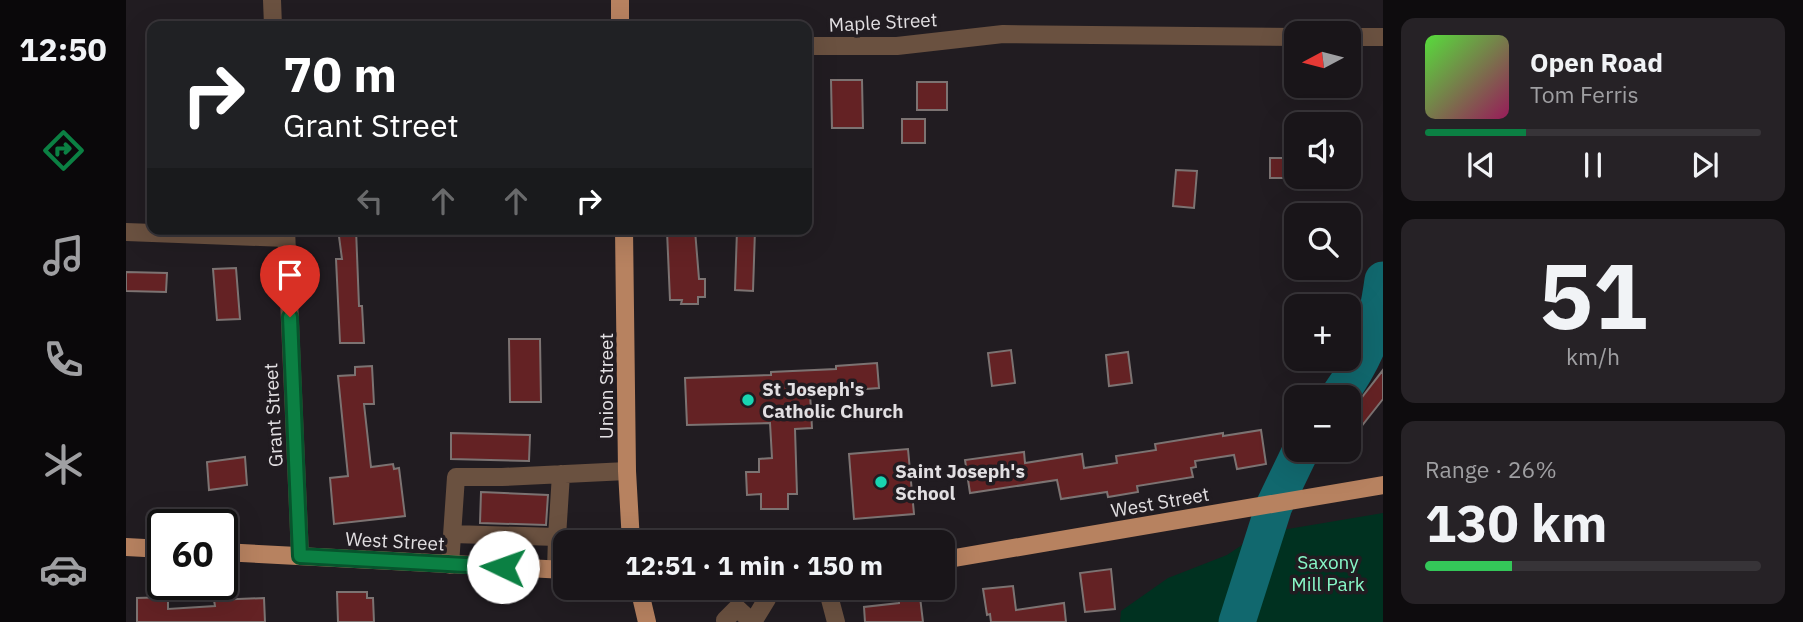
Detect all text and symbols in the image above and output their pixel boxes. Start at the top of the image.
street label: Maple Street [828,7,938,37]
north arrow [1284,21,1362,98]
map controls [1284,21,1361,462]
text: 12:50 [19,28,107,70]
text: 70 m [283,42,397,105]
text: Open Road [1530,45,1663,79]
icon: right [168,49,259,140]
text: Tom Ferris [1530,79,1639,109]
text: Grant Street [283,104,459,146]
button: sound [1284,112,1361,189]
icon: directions [39,126,88,175]
icon: previous [1462,146,1500,184]
icon: pause [1574,146,1612,184]
icon: next [1686,146,1724,184]
icon: left [351,182,389,220]
icon: ahead [424,182,462,220]
icon: ahead [497,182,535,220]
icon: right [570,182,608,220]
button: search [1284,203,1361,280]
icon: music [39,231,88,280]
text: 51 [1538,236,1648,354]
pin [260,245,320,317]
icon: arrive [271,256,309,294]
button: + [1284,294,1361,371]
street label: Union Street [594,333,618,439]
icon: phone [39,335,88,384]
text: km/h [1566,341,1620,371]
street label: Grant Street [258,362,288,468]
place label: St Joseph's Catholic Church [762,377,904,423]
button: − [1284,385,1361,462]
marker: St Joseph's Catholic Church [740,392,756,408]
icon: climate [39,440,88,489]
text: Range · 26% [1425,454,1557,484]
place label: Saint Joseph's School [895,459,1025,505]
marker: Saint Joseph's School [873,474,889,490]
street label: West Street [1109,482,1211,522]
text: 130 km [1425,489,1607,556]
speed limit sign: 60 [147,509,238,600]
street label: West Street [345,526,445,556]
position arrow [466,530,540,604]
icon: car [39,545,88,594]
text: 12:51 · 1 min · 150 m [625,548,883,582]
park label: Saxony Mill Park [1291,550,1365,596]

